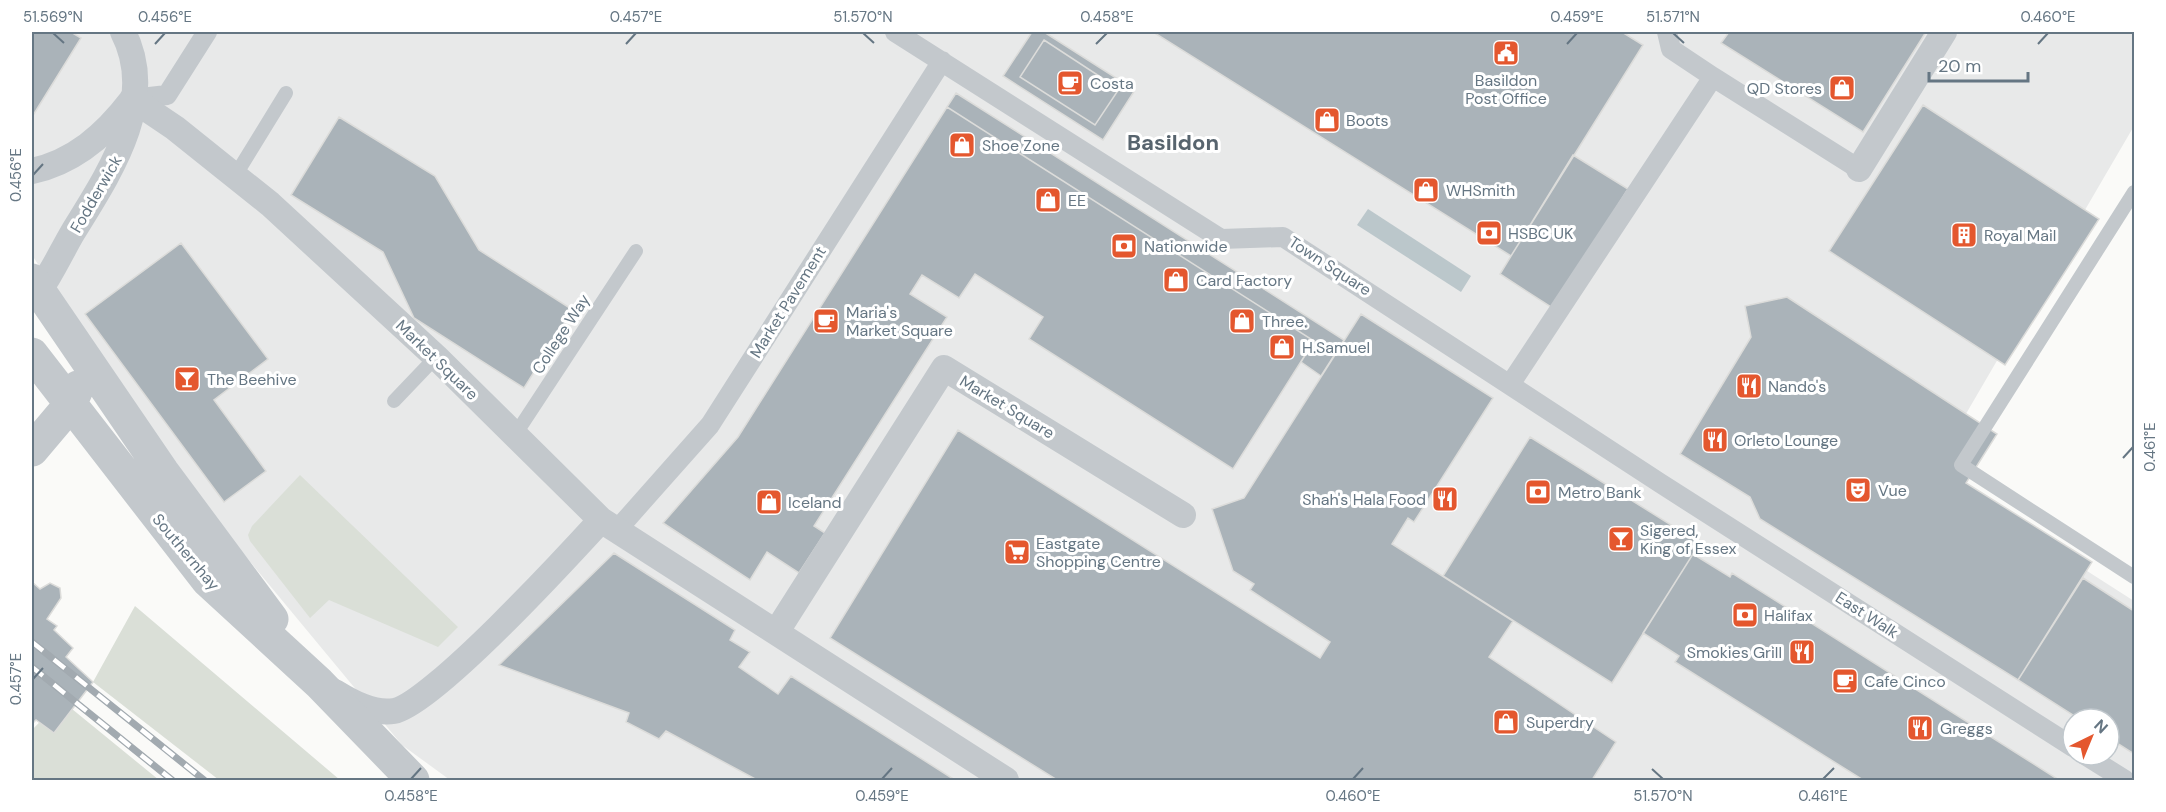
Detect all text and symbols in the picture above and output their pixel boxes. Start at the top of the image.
text: 51.569°N [23,7,83,27]
text: 0.456°E [138,7,192,27]
text: 0.457°E [610,7,662,27]
text: 51.570°N [833,7,893,27]
text: 0.458°E [1080,7,1134,27]
text: 0.459°E [1550,7,1604,27]
text: 51.571°N [1646,7,1700,27]
text: 0.460°E [2020,7,2076,27]
public building icon: Basildon Post Office [1491,38,1521,68]
scale bar [1929,45,2028,83]
text: 20 m [1938,54,1981,78]
cafe icon: Costa [1055,68,1085,98]
place label: Basildon Post Office [1465,70,1547,109]
place label: Costa [1090,73,1134,94]
shop icon: QD Stores [1827,73,1857,103]
place label: QD Stores [1747,78,1822,99]
shop icon: Boots [1312,105,1342,135]
place label: Boots [1346,110,1389,131]
district label: Basildon [1127,128,1219,157]
shop icon: Shoe Zone [947,130,977,160]
place label: Shoe Zone [982,135,1060,156]
text: 0.456°E [6,148,26,202]
street label: Fodderwick [65,151,127,237]
shop icon: WHSmith [1411,175,1441,205]
place label: WHSmith [1446,180,1515,201]
shop icon: EE [1033,185,1063,215]
place label: EE [1068,190,1086,211]
bank icon: HSBC UK [1474,218,1504,248]
building icon: Royal Mail [1949,220,1979,250]
place label: HSBC UK [1508,223,1573,244]
place label: Royal Mail [1984,225,2056,246]
bank icon: Nationwide [1109,231,1139,261]
street label: Town Square [1285,232,1375,300]
place label: Nationwide [1144,236,1228,257]
street label: Market Pavement [745,242,831,362]
shop icon: Card Factory [1161,265,1191,295]
place label: Card Factory [1196,270,1292,291]
street label: College Way [527,290,595,378]
place label: Maria's Market Square [846,302,953,341]
cafe icon: Maria's Market Square [811,306,841,336]
shop icon: Three. [1227,306,1257,336]
place label: Three. [1262,311,1307,332]
street label: Market Square [391,315,483,405]
shop icon: H.Samuel [1267,332,1297,362]
place label: H.Samuel [1302,337,1370,358]
bar icon: The Beehive [172,364,202,394]
place label: The Beehive [207,369,297,390]
street label: Market Square [956,370,1058,444]
restaurant icon: Nando's [1734,371,1764,401]
place label: Nando's [1768,376,1826,397]
text: 0.461°E [2140,422,2160,472]
restaurant icon: Orleto Lounge [1700,425,1730,455]
place label: Orleto Lounge [1734,430,1838,451]
theatre icon: Vue [1843,475,1873,505]
bank icon: Metro Bank [1523,477,1553,507]
place label: Vue [1878,480,1907,501]
place label: Metro Bank [1558,482,1642,503]
restaurant icon: Shah's Hala Food [1430,484,1460,514]
shop icon: Iceland [754,487,784,517]
place label: Shah's Hala Food [1302,489,1426,510]
place label: Iceland [788,492,841,513]
street label: Southernhay [148,509,224,595]
place label: Sigered, King of Essex [1640,520,1737,559]
bar icon: Sigered, King of Essex [1606,524,1636,554]
place label: Eastgate Shopping Centre [1036,533,1161,572]
supermarket icon: Eastgate Shopping Centre [1002,537,1032,567]
street label: East Walk [1832,587,1902,643]
bank icon: Halifax [1730,600,1760,630]
place label: Halifax [1764,605,1813,626]
restaurant icon: Smokies Grill [1787,637,1817,667]
place label: Smokies Grill [1687,642,1782,663]
text: 0.457°E [6,653,26,705]
cafe icon: Cafe Cinco [1830,666,1860,696]
place label: Cafe Cinco [1864,671,1946,692]
shop icon: Superdry [1491,707,1521,737]
north arrow [2061,707,2121,767]
place label: Superdry [1526,712,1594,733]
restaurant icon: Greggs [1905,713,1935,743]
text: N [2089,715,2112,738]
place label: Greggs [1940,718,1993,739]
text: 0.458°E [384,786,438,806]
text: 0.459°E [855,786,909,806]
text: 0.460°E [1325,786,1381,806]
text: 51.570°N [1633,786,1693,806]
text: 0.461°E [1798,786,1848,806]

